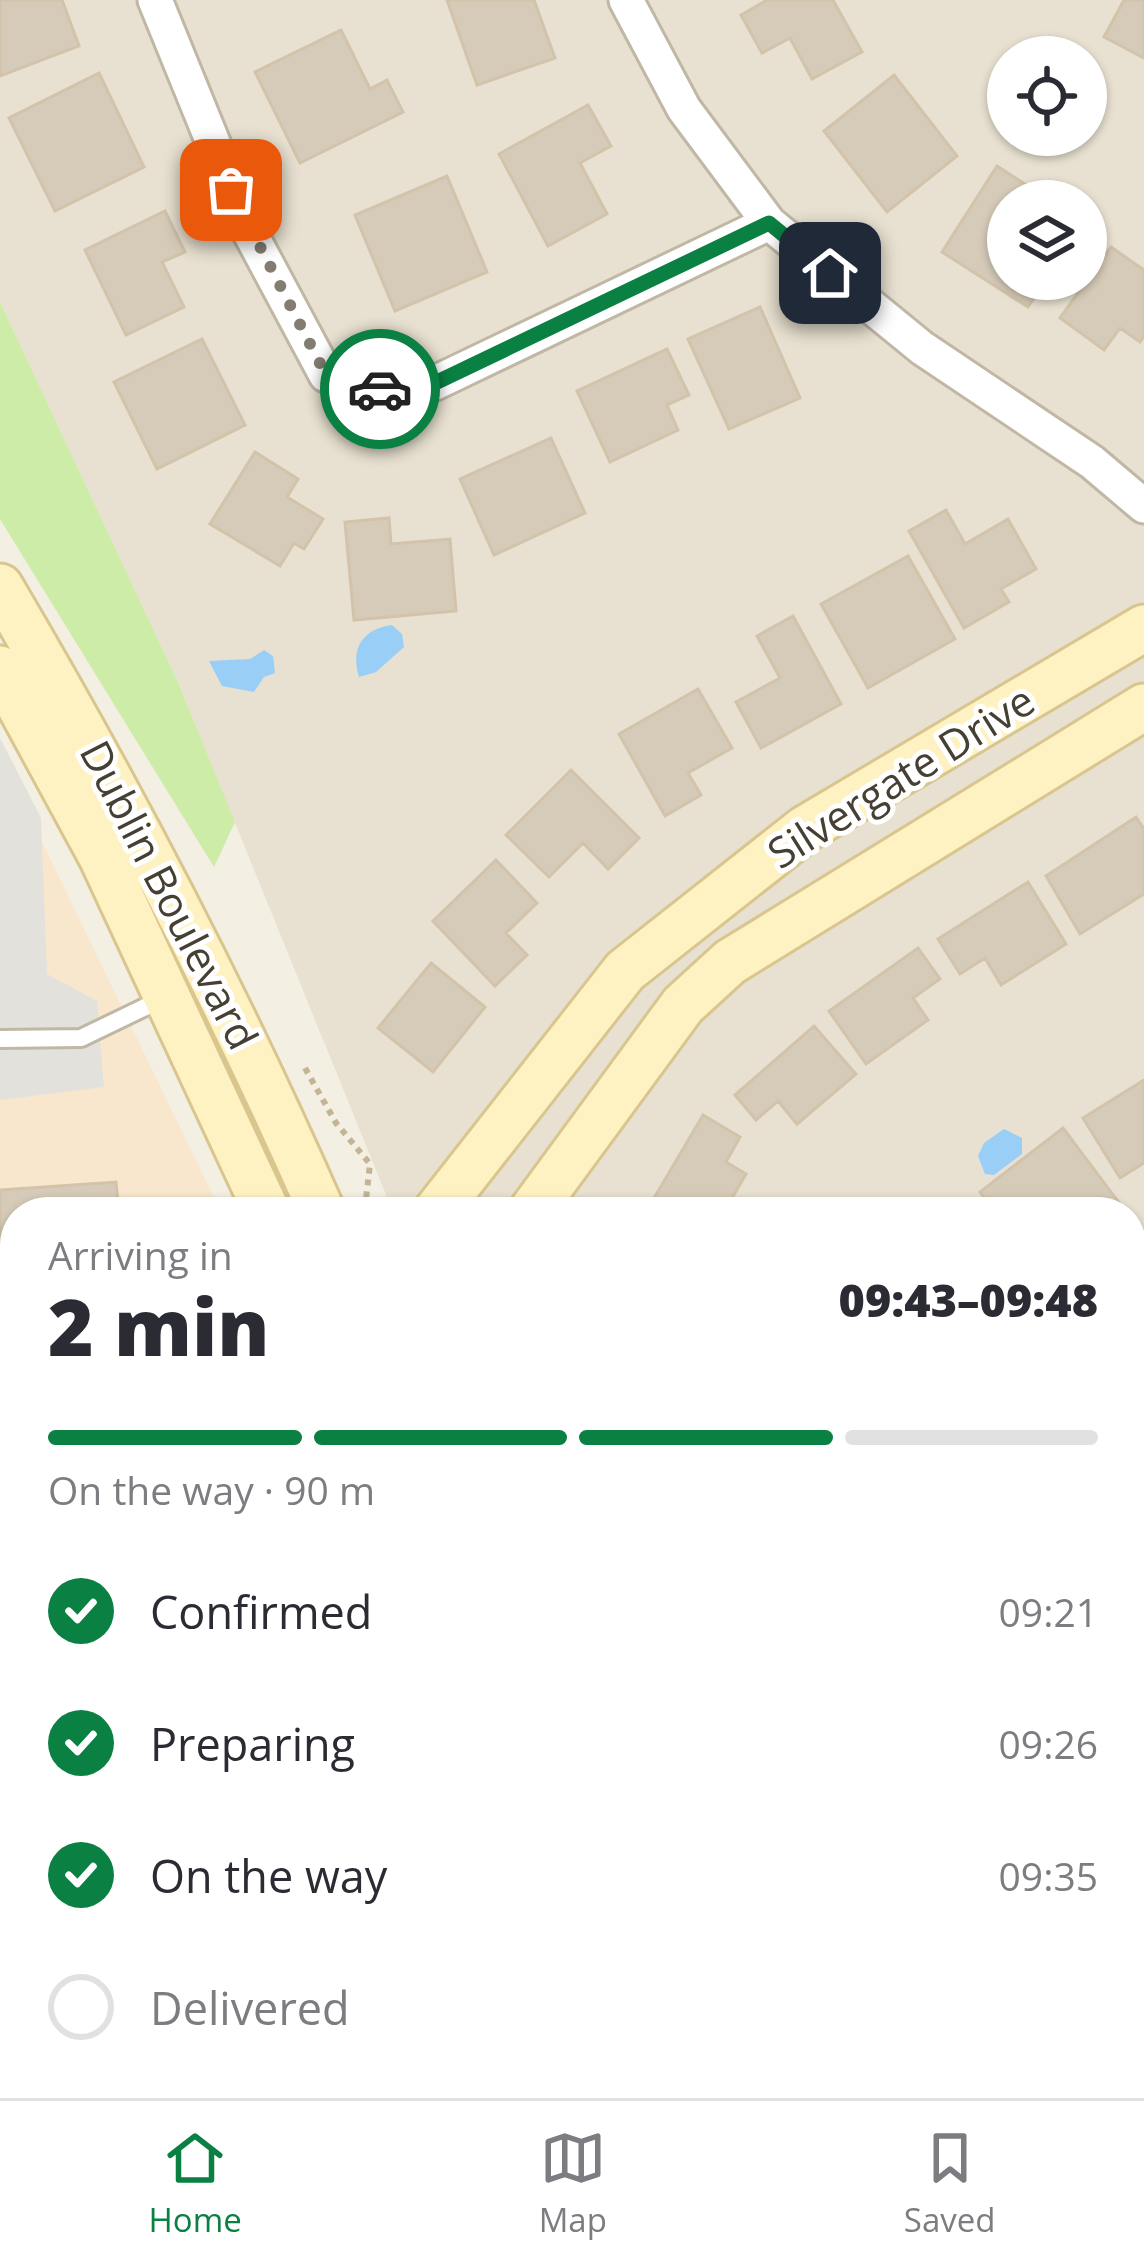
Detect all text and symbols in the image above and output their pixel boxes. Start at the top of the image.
map controls [987,36,1107,300]
button: locate [987,36,1107,156]
pin [180,139,282,241]
icon: bag [198,157,264,223]
button: layers [987,180,1107,300]
pin [779,222,881,324]
icon: home [797,240,863,306]
courier [320,329,440,449]
icon: car [347,356,413,422]
street label: Silvergate Drive [756,671,1044,881]
street label: Dublin Boulevard [68,730,273,1058]
text: Arriving in [48,1228,233,1281]
text: 09:43–09:48 [839,1269,1098,1330]
text: 2 min [48,1273,270,1379]
text: On the way · 90 m [48,1463,375,1516]
icon: check [48,1578,114,1644]
text: Confirmed [150,1581,372,1642]
text: 09:21 [999,1585,1098,1638]
icon: check [48,1710,114,1776]
text: Preparing [150,1713,355,1774]
text: 09:26 [999,1717,1098,1770]
icon: check [48,1842,114,1908]
text: On the way [150,1845,387,1906]
text: 09:35 [999,1849,1098,1902]
text: Delivered [150,1977,350,2038]
tab: Home [148,2125,242,2242]
tab: Map [539,2125,607,2242]
tab: Saved [904,2125,996,2242]

